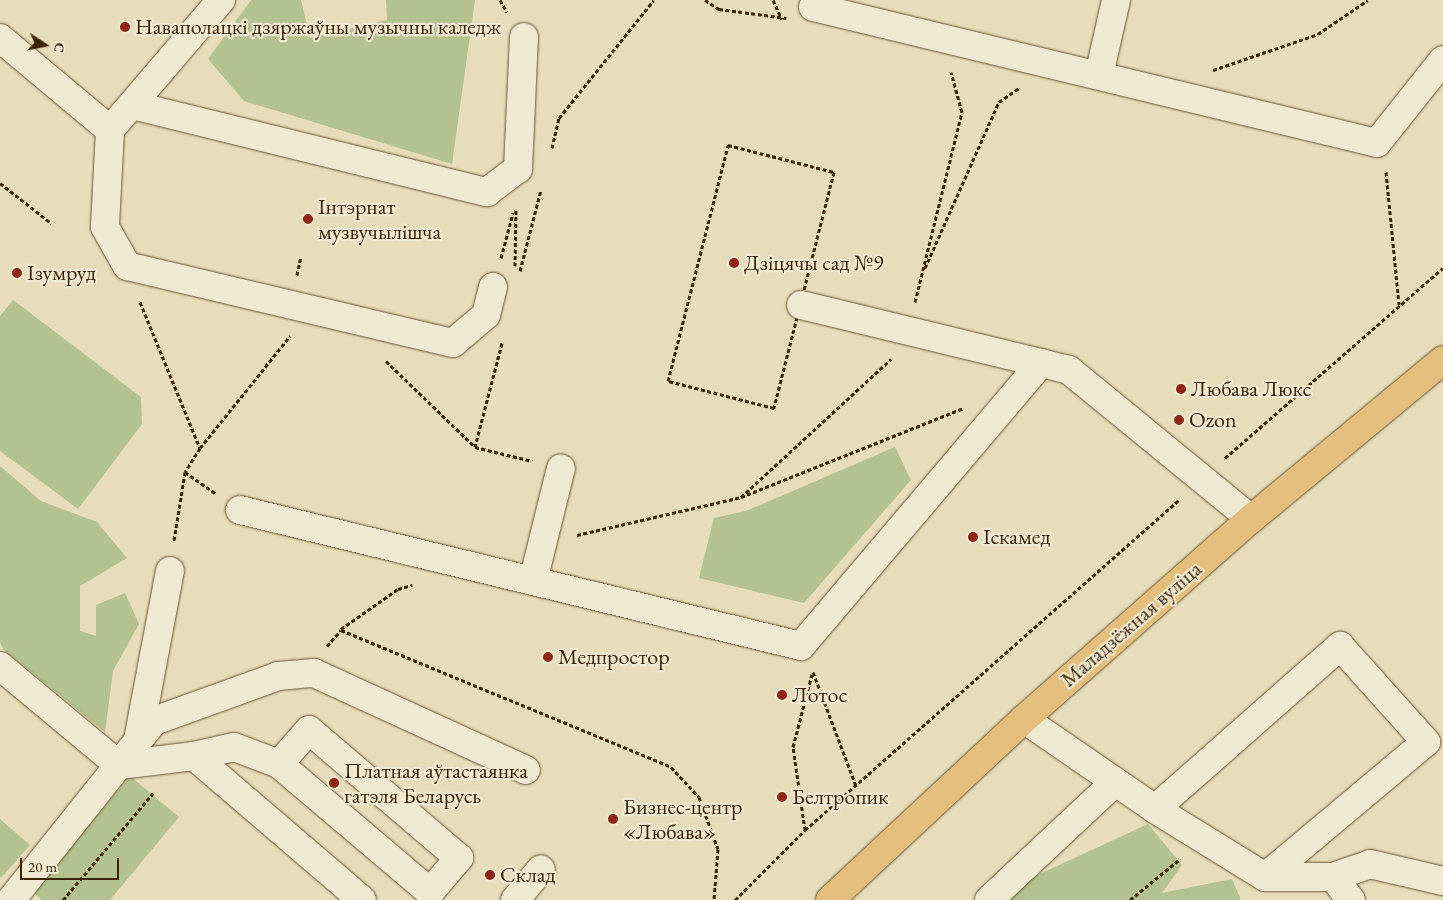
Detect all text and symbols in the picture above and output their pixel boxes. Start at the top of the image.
place label: Наваполацкі дзяржаўны музычны каледж [135,14,501,40]
north arrow [20,20,70,70]
marker: Наваполацкі дзяржаўны музычны каледж [119,21,131,33]
text: С [50,41,70,54]
place label: Інтэрнат музвучылішча [318,193,441,245]
marker: Інтэрнат музвучылішча [302,213,314,225]
place label: Дзіцячы сад №9 [744,250,884,276]
marker: Дзіцячы сад №9 [728,257,740,269]
place label: Ізумруд [27,260,96,286]
marker: Ізумруд [11,267,23,279]
place label: Любава Люкс [1191,376,1312,402]
marker: Любава Люкс [1175,383,1187,395]
place label: Ozon [1189,407,1237,433]
marker: Ozon [1173,414,1185,426]
place label: Іскамед [983,524,1050,550]
marker: Іскамед [967,531,979,543]
street label: Маладзёжная вуліца [1055,556,1207,692]
place label: Медпростор [558,644,670,670]
marker: Медпростор [542,651,554,663]
place label: Лотос [792,682,847,708]
marker: Лотос [776,689,788,701]
place label: Платная аўтастаянка гатэля Беларусь [344,757,528,808]
marker: Платная аўтастаянка гатэля Беларусь [328,777,340,789]
place label: Белтропик [792,784,889,810]
marker: Белтропик [776,791,788,803]
place label: Бизнес-центр «Любава» [623,793,743,844]
marker: Бизнес-центр «Любава» [607,813,619,825]
scale bar [22,848,121,880]
text: 20 m [28,857,57,876]
place label: Склад [500,862,556,888]
marker: Склад [484,869,496,881]

